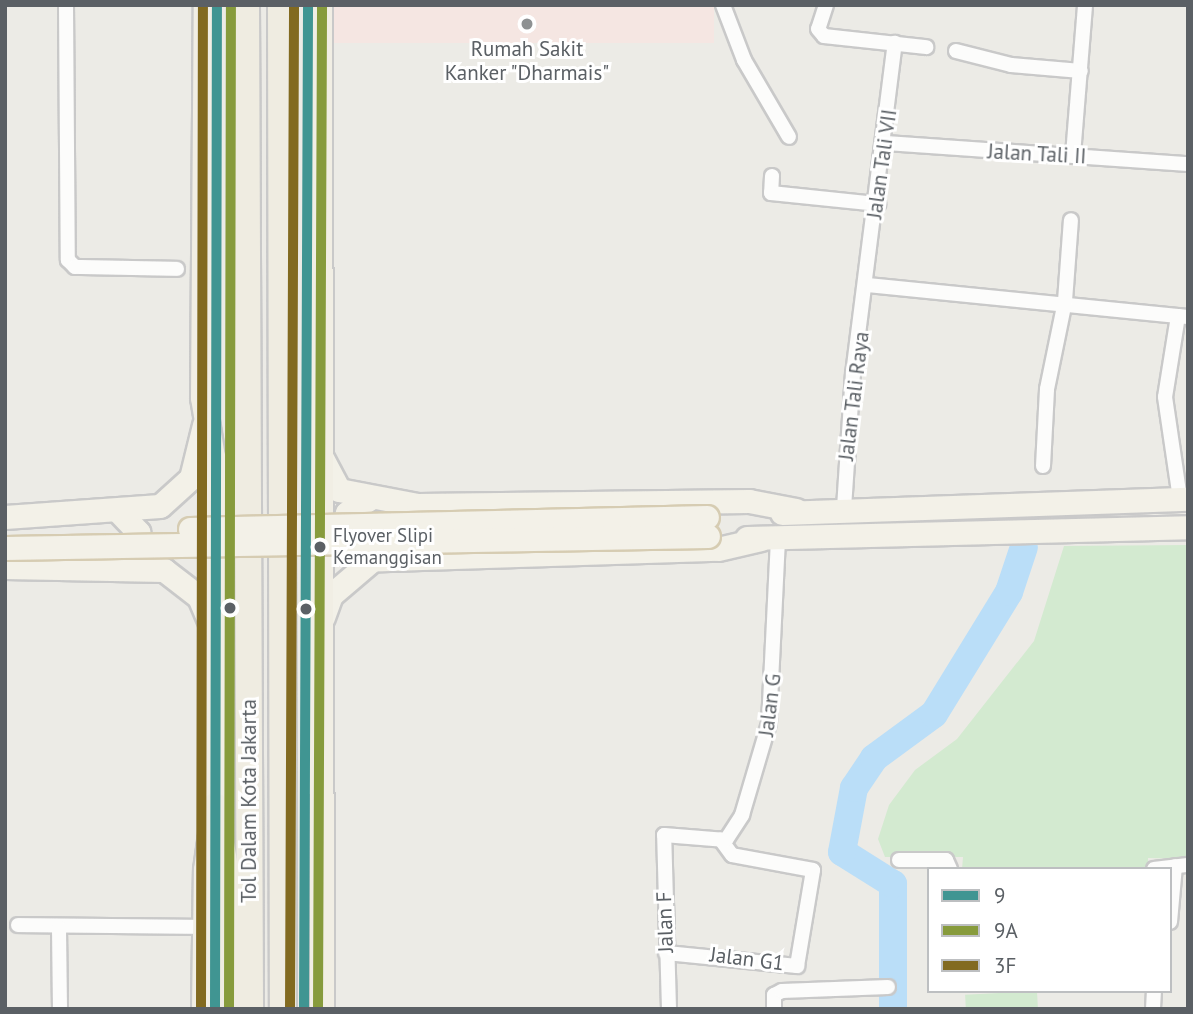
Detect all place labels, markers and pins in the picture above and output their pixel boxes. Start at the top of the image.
marker: Rumah Sakit Kanker "Dharmais" [517,14,537,34]
place label: Rumah Sakit Kanker "Dharmais" [444,36,610,86]
place label: Flyover Slipi Kemanggisan [333,525,442,569]
marker: Flyover Slipi Kemanggisan [313,540,327,554]
unlabelled marker [223,601,237,615]
unlabelled marker [299,602,313,616]

